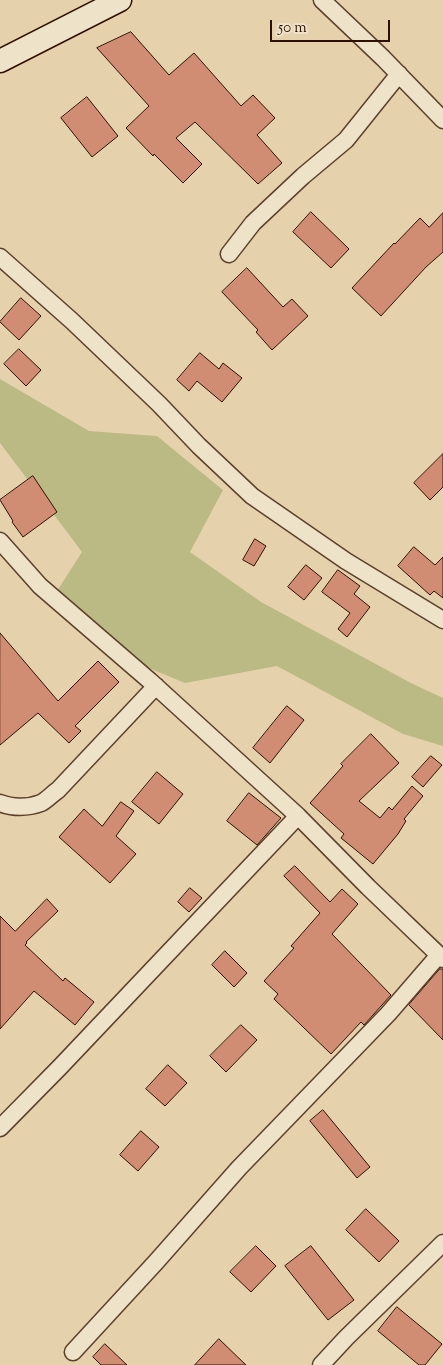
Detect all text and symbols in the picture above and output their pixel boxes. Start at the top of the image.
scale bar [273,10,393,42]
text: 50 m [278,18,307,39]

